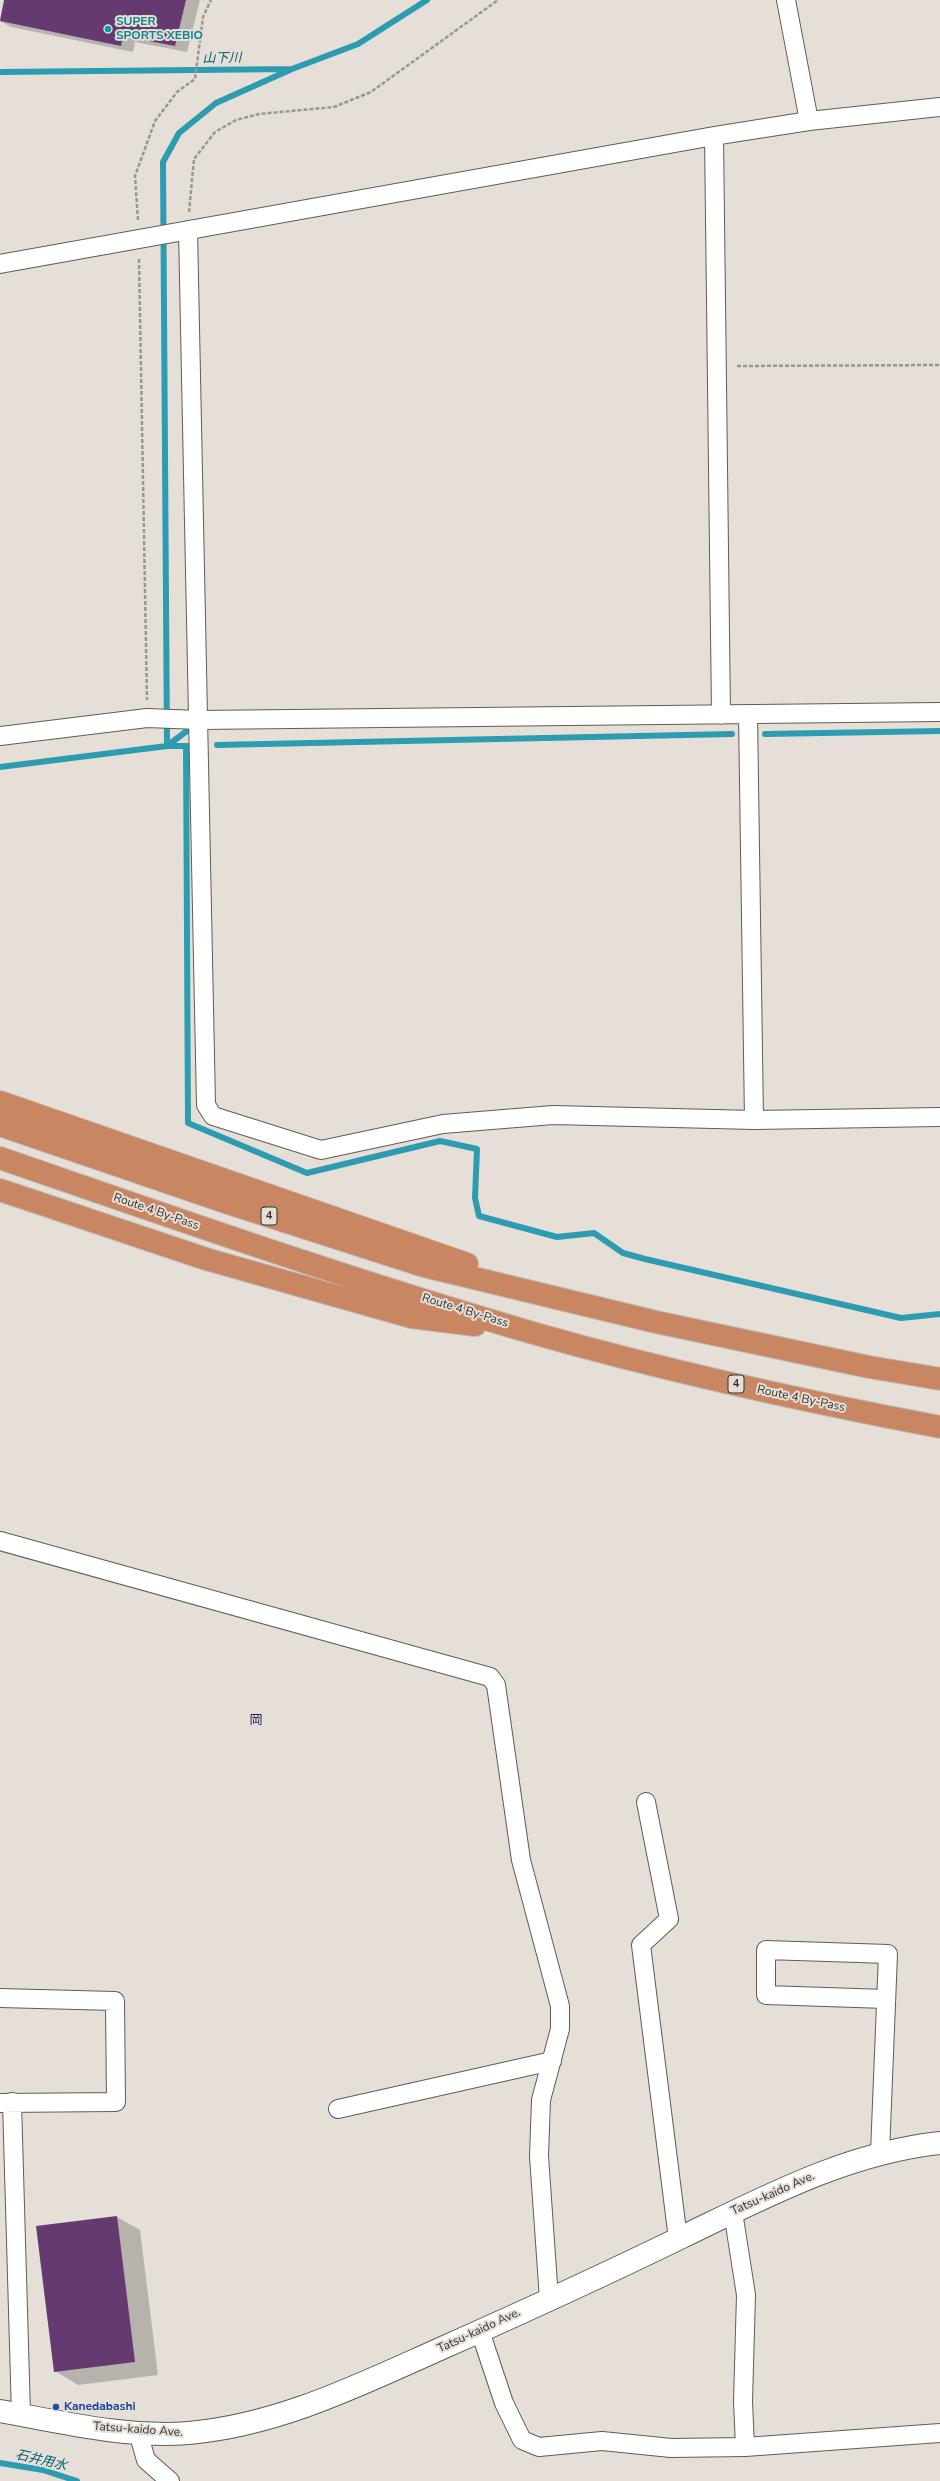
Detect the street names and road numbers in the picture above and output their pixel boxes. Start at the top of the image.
street label: Route 4 By-Pass [111,1191,201,1233]
road number: 4 [261,1207,277,1225]
street label: Route 4 By-Pass [420,1291,510,1331]
road number: 4 [728,1375,744,1393]
street label: Route 4 By-Pass [756,1383,846,1415]
street label: Tatsu-kaido Ave. [729,2169,817,2219]
street label: Tatsu-kaido Ave. [435,2305,523,2357]
street label: Tatsu-kaido Ave. [93,2420,183,2440]

